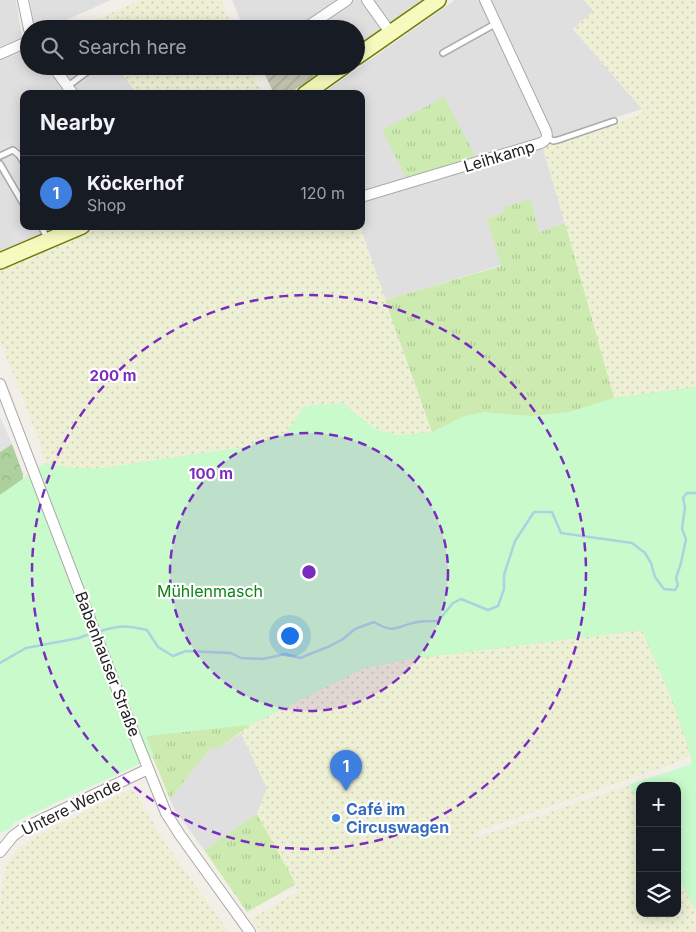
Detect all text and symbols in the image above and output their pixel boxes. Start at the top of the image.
search box [20,20,365,75]
icon: search [38,34,66,62]
text: Search here [78,36,187,59]
text: Nearby [40,110,115,135]
street label: Leihkamp [461,136,537,176]
text: Köckerhof [87,172,184,195]
text: 1 [53,183,59,203]
text: 120 m [300,183,345,203]
text: Shop [87,195,126,215]
text: 200 m [90,366,136,385]
text: 100 m [189,464,233,483]
centre of rings [300,563,318,581]
park label: Mühlenmasch [157,581,263,601]
street label: Babenhauser Straße [71,589,145,739]
your location [277,623,303,649]
pin: 1 [330,750,362,791]
street label: Untere Wende [18,774,124,840]
map controls [636,782,681,917]
button: + [636,782,681,827]
place label: Café im Circuswagen [346,799,449,837]
marker: Café im Circuswagen [330,812,342,824]
button: − [636,827,681,872]
button: layers [636,872,681,917]

